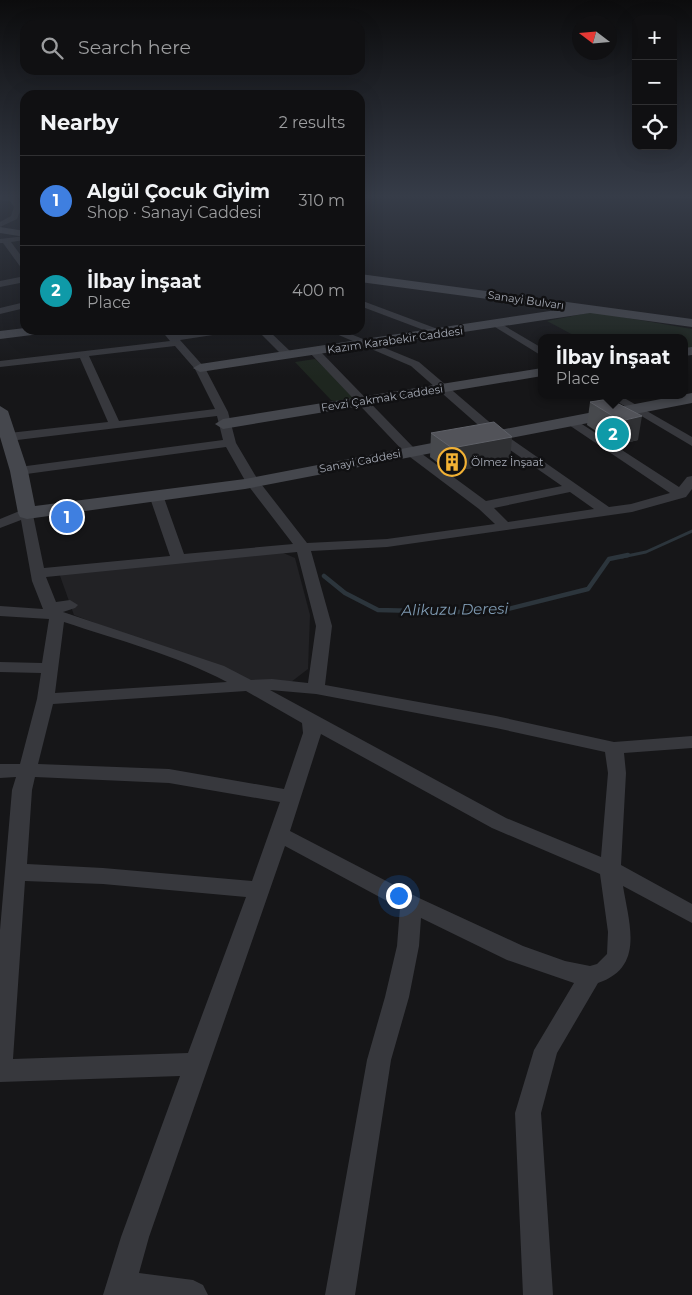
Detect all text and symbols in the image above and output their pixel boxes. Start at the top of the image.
north arrow [572,15,617,60]
map controls [632,15,677,150]
button: + [632,15,677,60]
search box [20,20,365,75]
icon: search [38,34,66,62]
text: Search here [78,36,191,59]
button: − [632,60,677,105]
button: locate [632,105,677,150]
text: Nearby [40,110,119,135]
text: 2 results [279,113,345,132]
text: Algül Çocuk Giyim [87,180,270,203]
text: 1 [53,191,59,210]
text: 310 m [298,191,345,210]
text: Shop · Sanayi Caddesi [87,203,261,222]
text: İlbay İnşaat [87,270,201,293]
text: 2 [51,281,61,300]
text: 400 m [292,281,345,300]
street label: Sanayi Bulvarı [487,288,565,312]
text: Place [87,293,131,312]
street label: Kazım Karabekir Caddesi [326,324,464,356]
popup [538,334,688,399]
text: İlbay İnşaat [556,346,670,369]
text: Place [556,369,600,388]
street label: Fevzi Çakmak Caddesi [320,381,444,415]
pin: 2 [597,415,629,453]
street label: Sanayi Caddesi [318,446,402,476]
building icon: Ölmez İnşaat [437,447,467,477]
place label: Ölmez İnşaat [471,455,544,469]
pin: 1 [51,498,83,536]
water label: Alikuzu Deresi [400,599,510,619]
your location [386,883,412,909]

